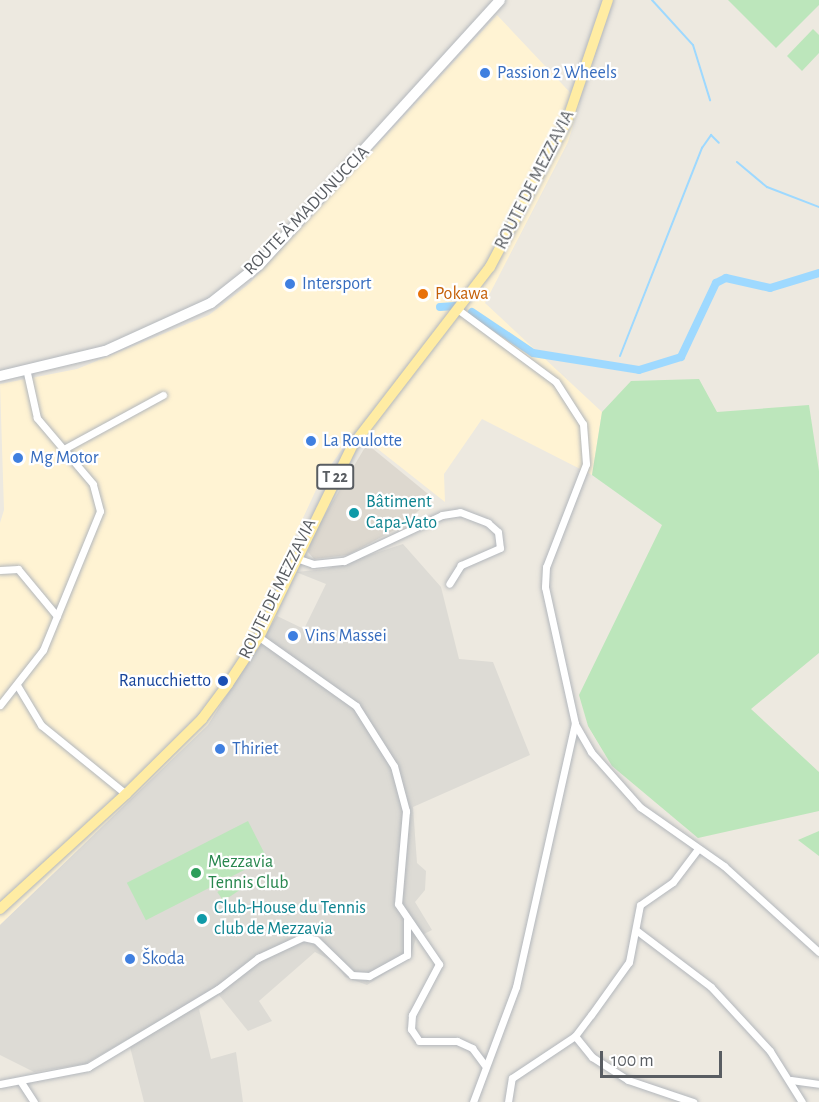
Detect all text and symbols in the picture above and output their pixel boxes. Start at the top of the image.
place label: Passion 2 Wheels [497,62,617,84]
marker: Passion 2 Wheels [478,66,492,80]
street label: ROUTE DE MEZZAVIA [491,107,579,253]
street label: ROUTE À MADUNUCCIA [240,142,374,280]
place label: Intersport [302,273,372,295]
marker: Intersport [283,277,297,291]
place label: Pokawa [435,283,489,305]
marker: Pokawa [416,287,430,301]
place label: La Roulotte [323,430,402,452]
marker: La Roulotte [304,434,318,448]
place label: Mg Motor [30,447,99,469]
marker: Mg Motor [11,451,25,465]
road number: T 22 [316,464,354,490]
place label: Bâtiment Capa-Vato [366,492,437,534]
marker: Bâtiment Capa-Vato [347,506,361,520]
street label: ROUTE DE MEZZAVIA [235,515,321,663]
place label: Vins Massei [305,625,387,647]
marker: Vins Massei [286,629,300,643]
place label: Ranucchietto [119,670,211,692]
marker: Ranucchietto [216,674,230,688]
place label: Thiriet [232,738,279,760]
marker: Thiriet [213,742,227,756]
place label: Mezzavia Tennis Club [208,852,289,894]
marker: Mezzavia Tennis Club [189,866,203,880]
place label: Club-House du Tennis club de Mezzavia [214,898,366,940]
marker: Club-House du Tennis club de Mezzavia [195,912,209,926]
place label: Škoda [142,948,185,970]
marker: Škoda [123,952,137,966]
scale bar [603,1039,724,1077]
text: 100 m [611,1052,654,1070]

